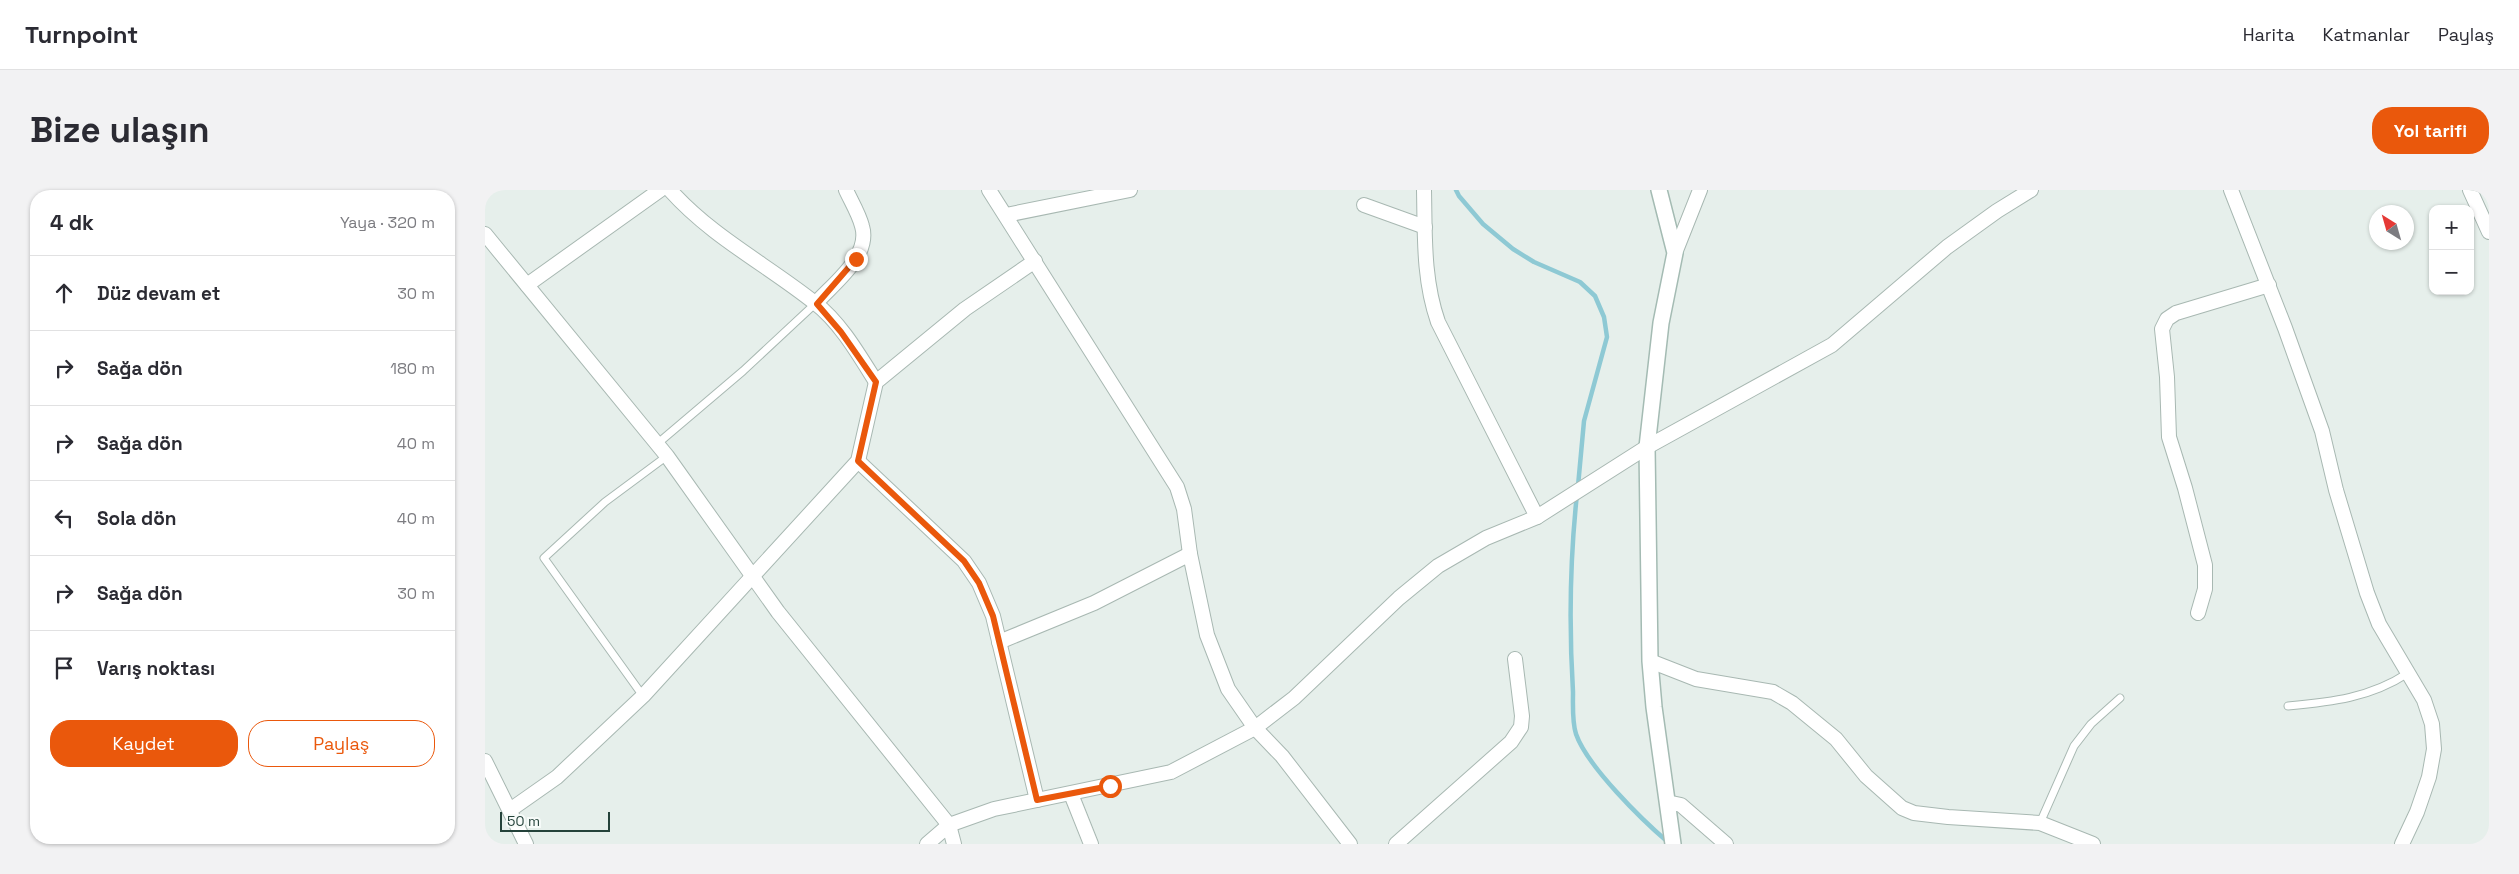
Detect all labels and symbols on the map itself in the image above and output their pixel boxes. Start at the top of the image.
north arrow [2369,205,2414,250]
route end [845,248,868,271]
route start [1099,775,1122,798]
scale bar [500,809,610,832]

